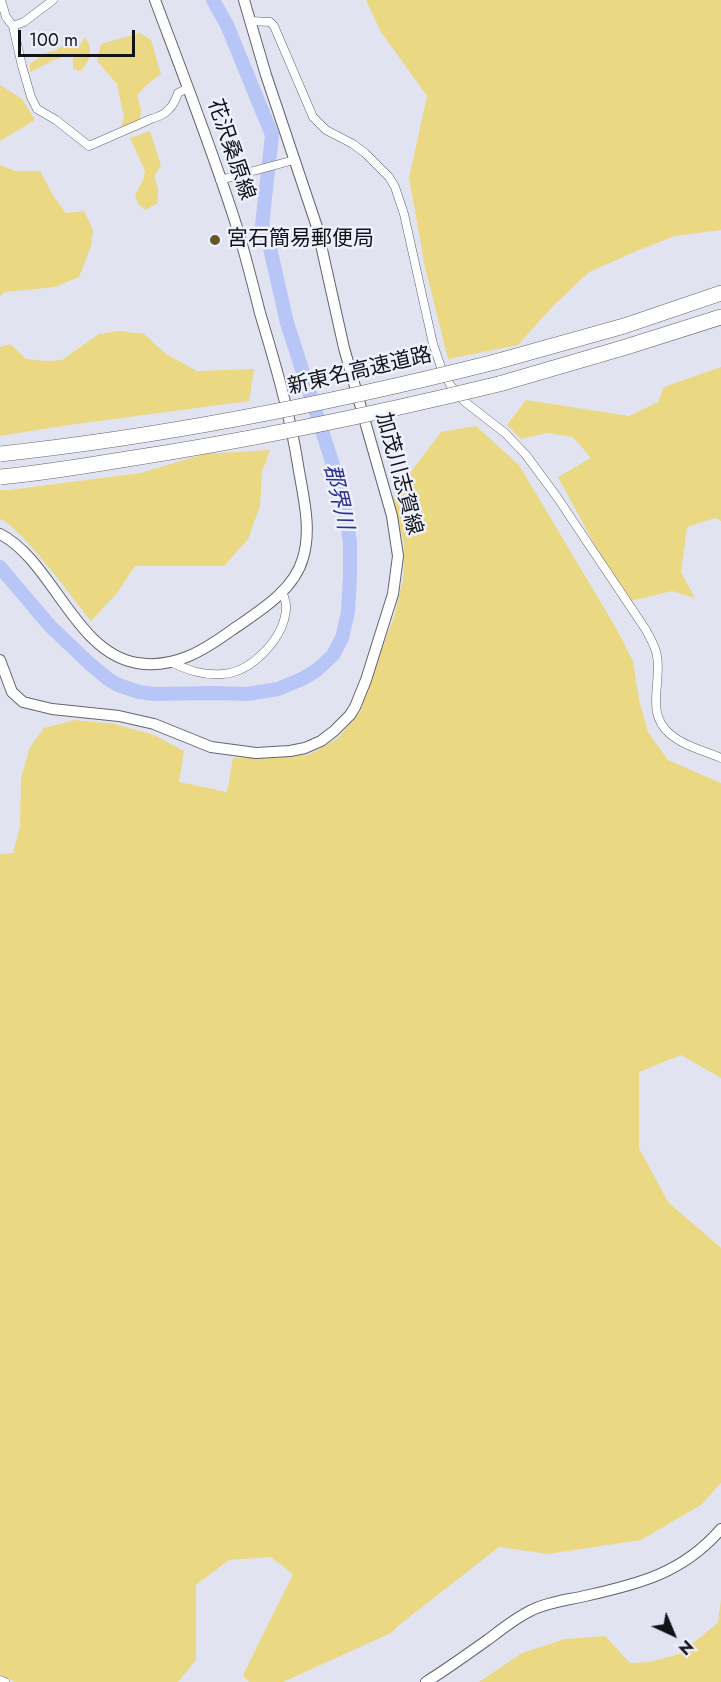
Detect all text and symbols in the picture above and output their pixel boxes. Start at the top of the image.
scale bar [21,18,138,56]
text: 100 m [29,27,78,53]
street label: 花沢桑原線 [201,96,259,204]
place label: 宮石簡易郵便局 [227,227,374,253]
marker: 宮石簡易郵便局 [208,233,222,247]
street label: 新東名高速道路 [286,343,434,401]
street label: 加茂川志賀線 [370,410,426,538]
water label: 郡界川 [317,462,357,532]
north arrow [643,1604,703,1664]
text: N [673,1635,698,1660]

